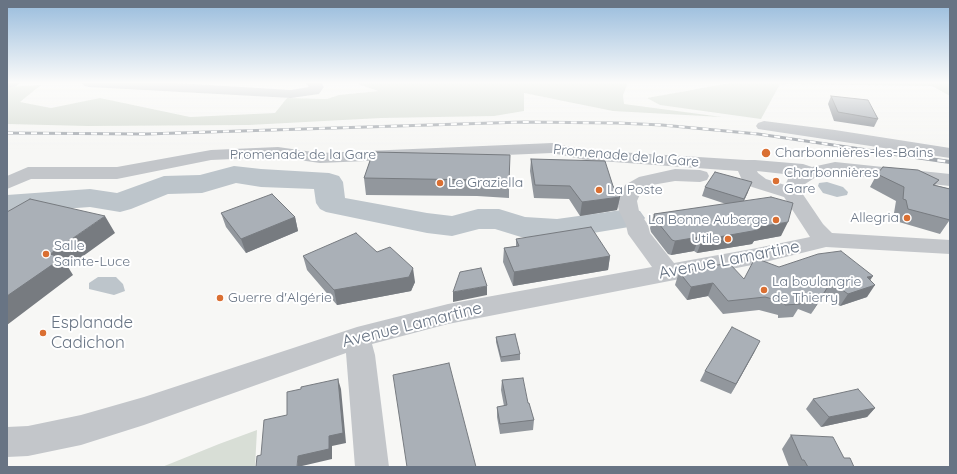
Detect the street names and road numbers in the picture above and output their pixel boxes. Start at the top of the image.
street label: Promenade de la Gare [552,141,700,171]
street label: Promenade de la Gare [230,147,376,163]
street label: Avenue Lamartine [657,236,801,284]
street label: Avenue Lamartine [340,298,484,352]

